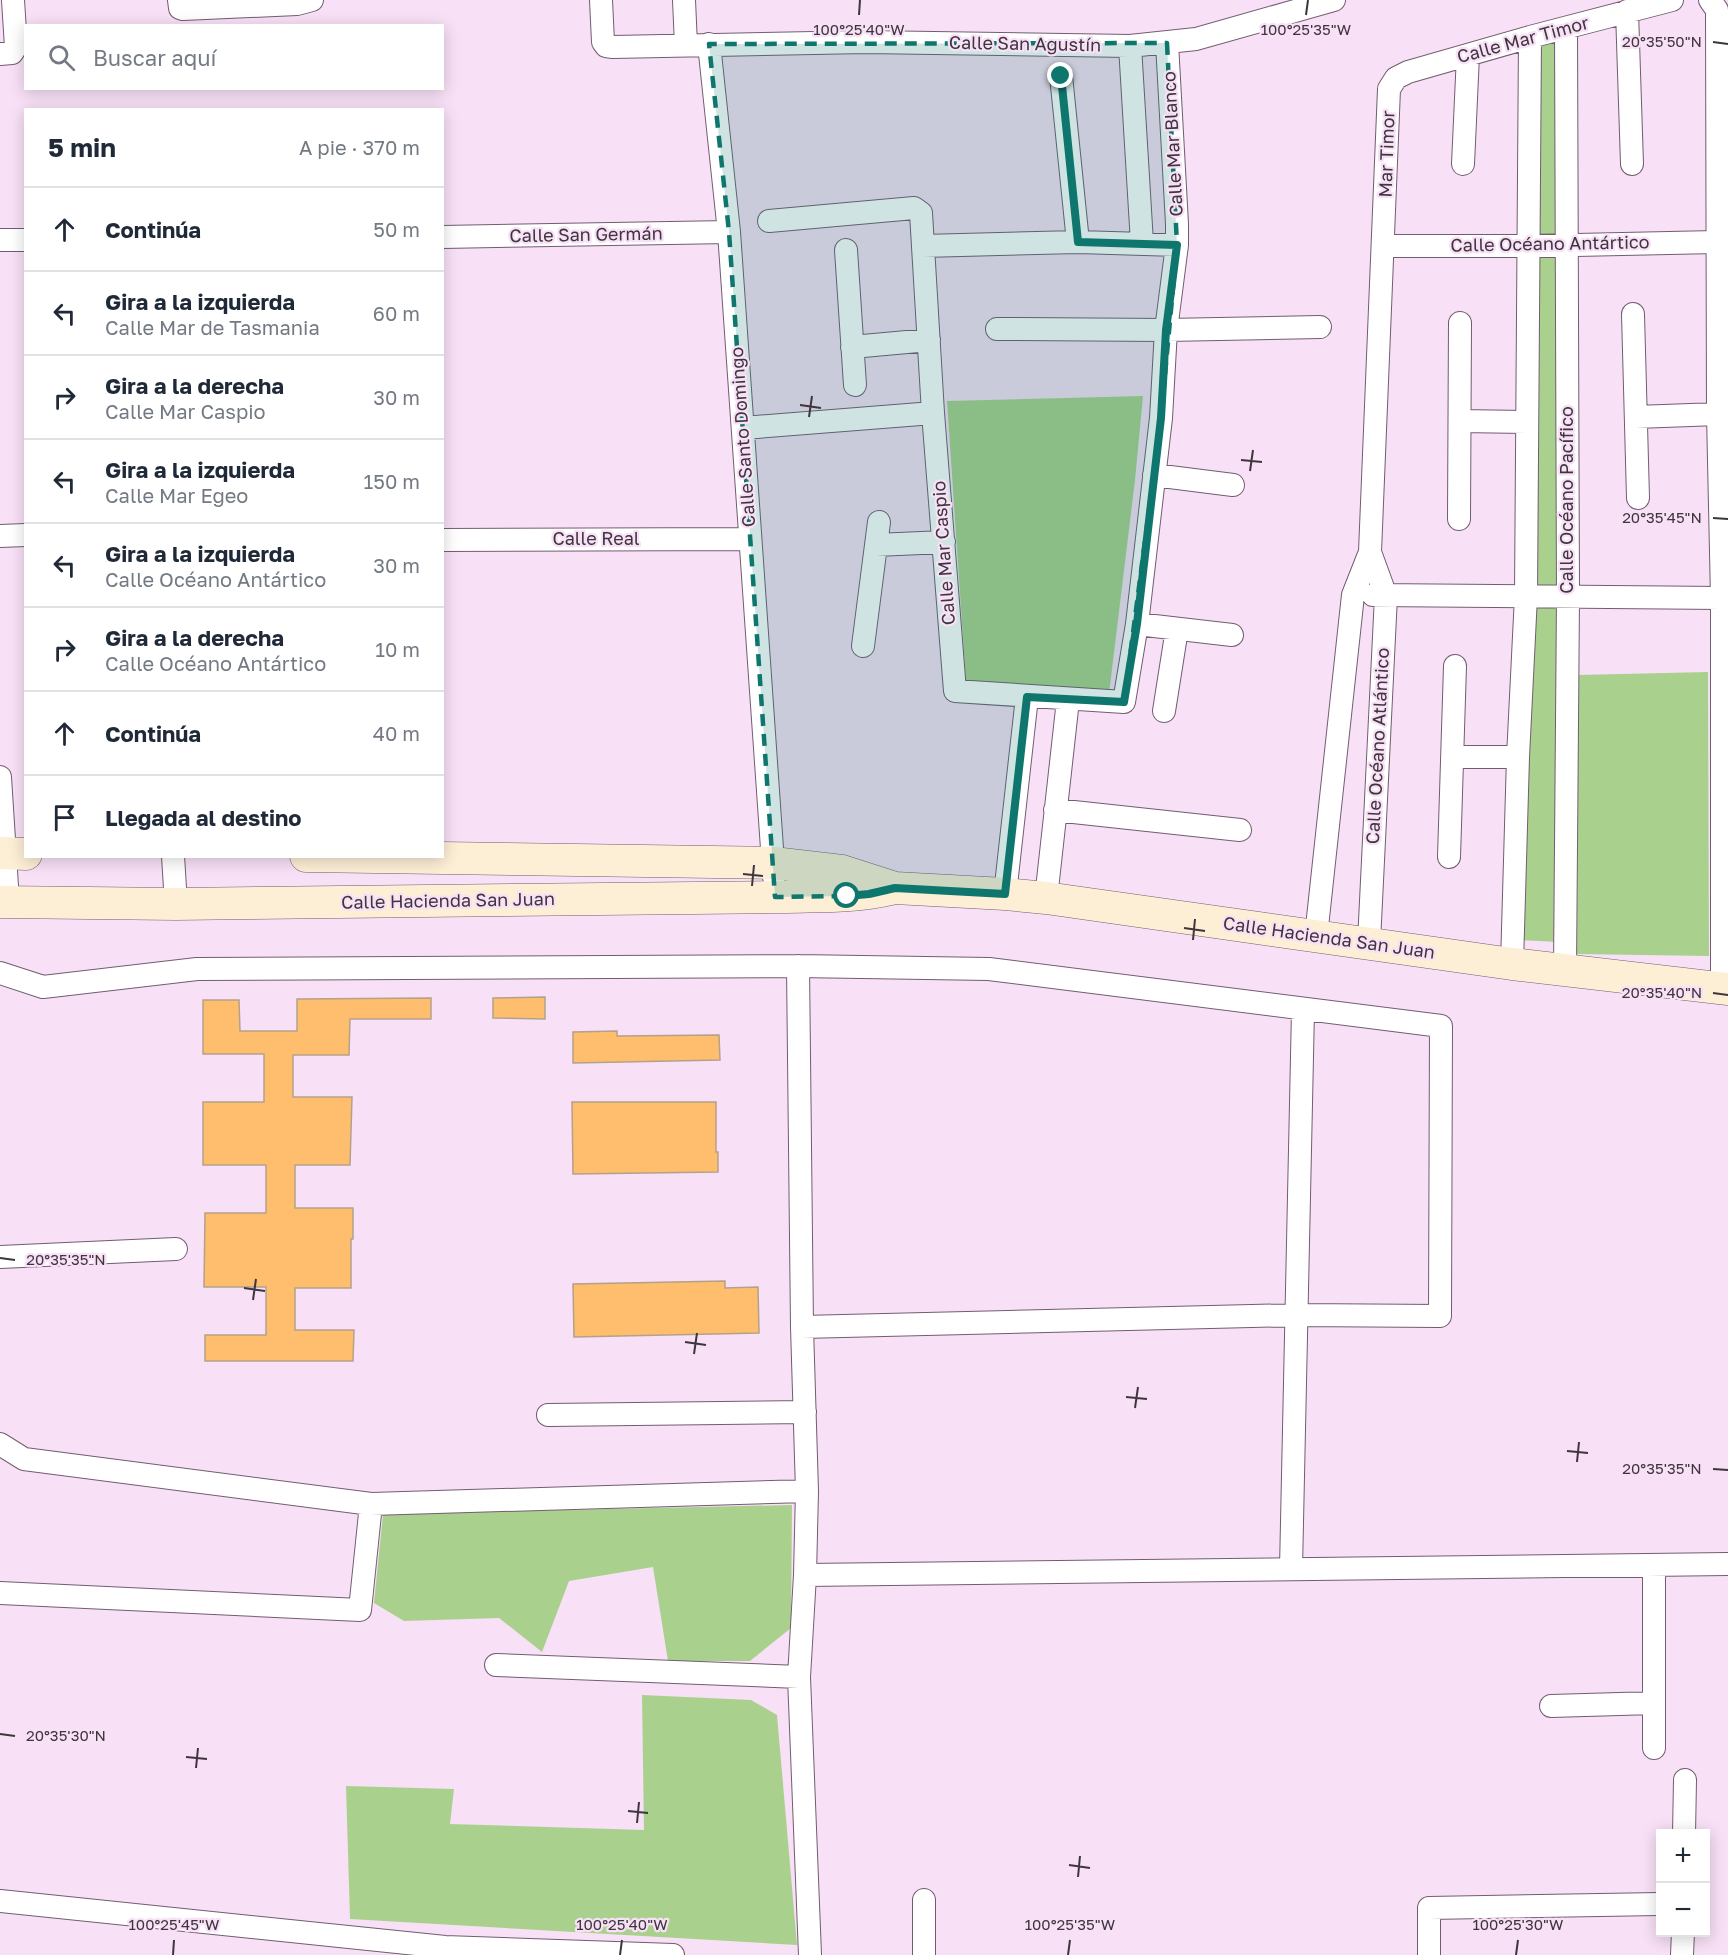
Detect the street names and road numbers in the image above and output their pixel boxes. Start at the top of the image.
street label: Calle Mar Timor [1454,11,1591,67]
street label: Calle San Agustín [949,31,1101,55]
street label: Calle Mar Blanco [1157,71,1187,217]
street label: Mar Timor [1373,110,1399,198]
street label: Calle San Germán [509,222,663,246]
street label: Calle Océano Antártico [1450,230,1650,256]
street label: Calle Santo Domingo [725,346,759,528]
street label: Calle Océano Pacífico [1555,406,1577,594]
street label: Calle Mar Caspio [927,480,959,626]
street label: Calle Real [552,527,640,549]
street label: Calle Océano Atlántico [1361,647,1393,845]
street label: Calle Hacienda San Juan [341,887,555,913]
street label: Calle Hacienda San Juan [1222,911,1437,963]

